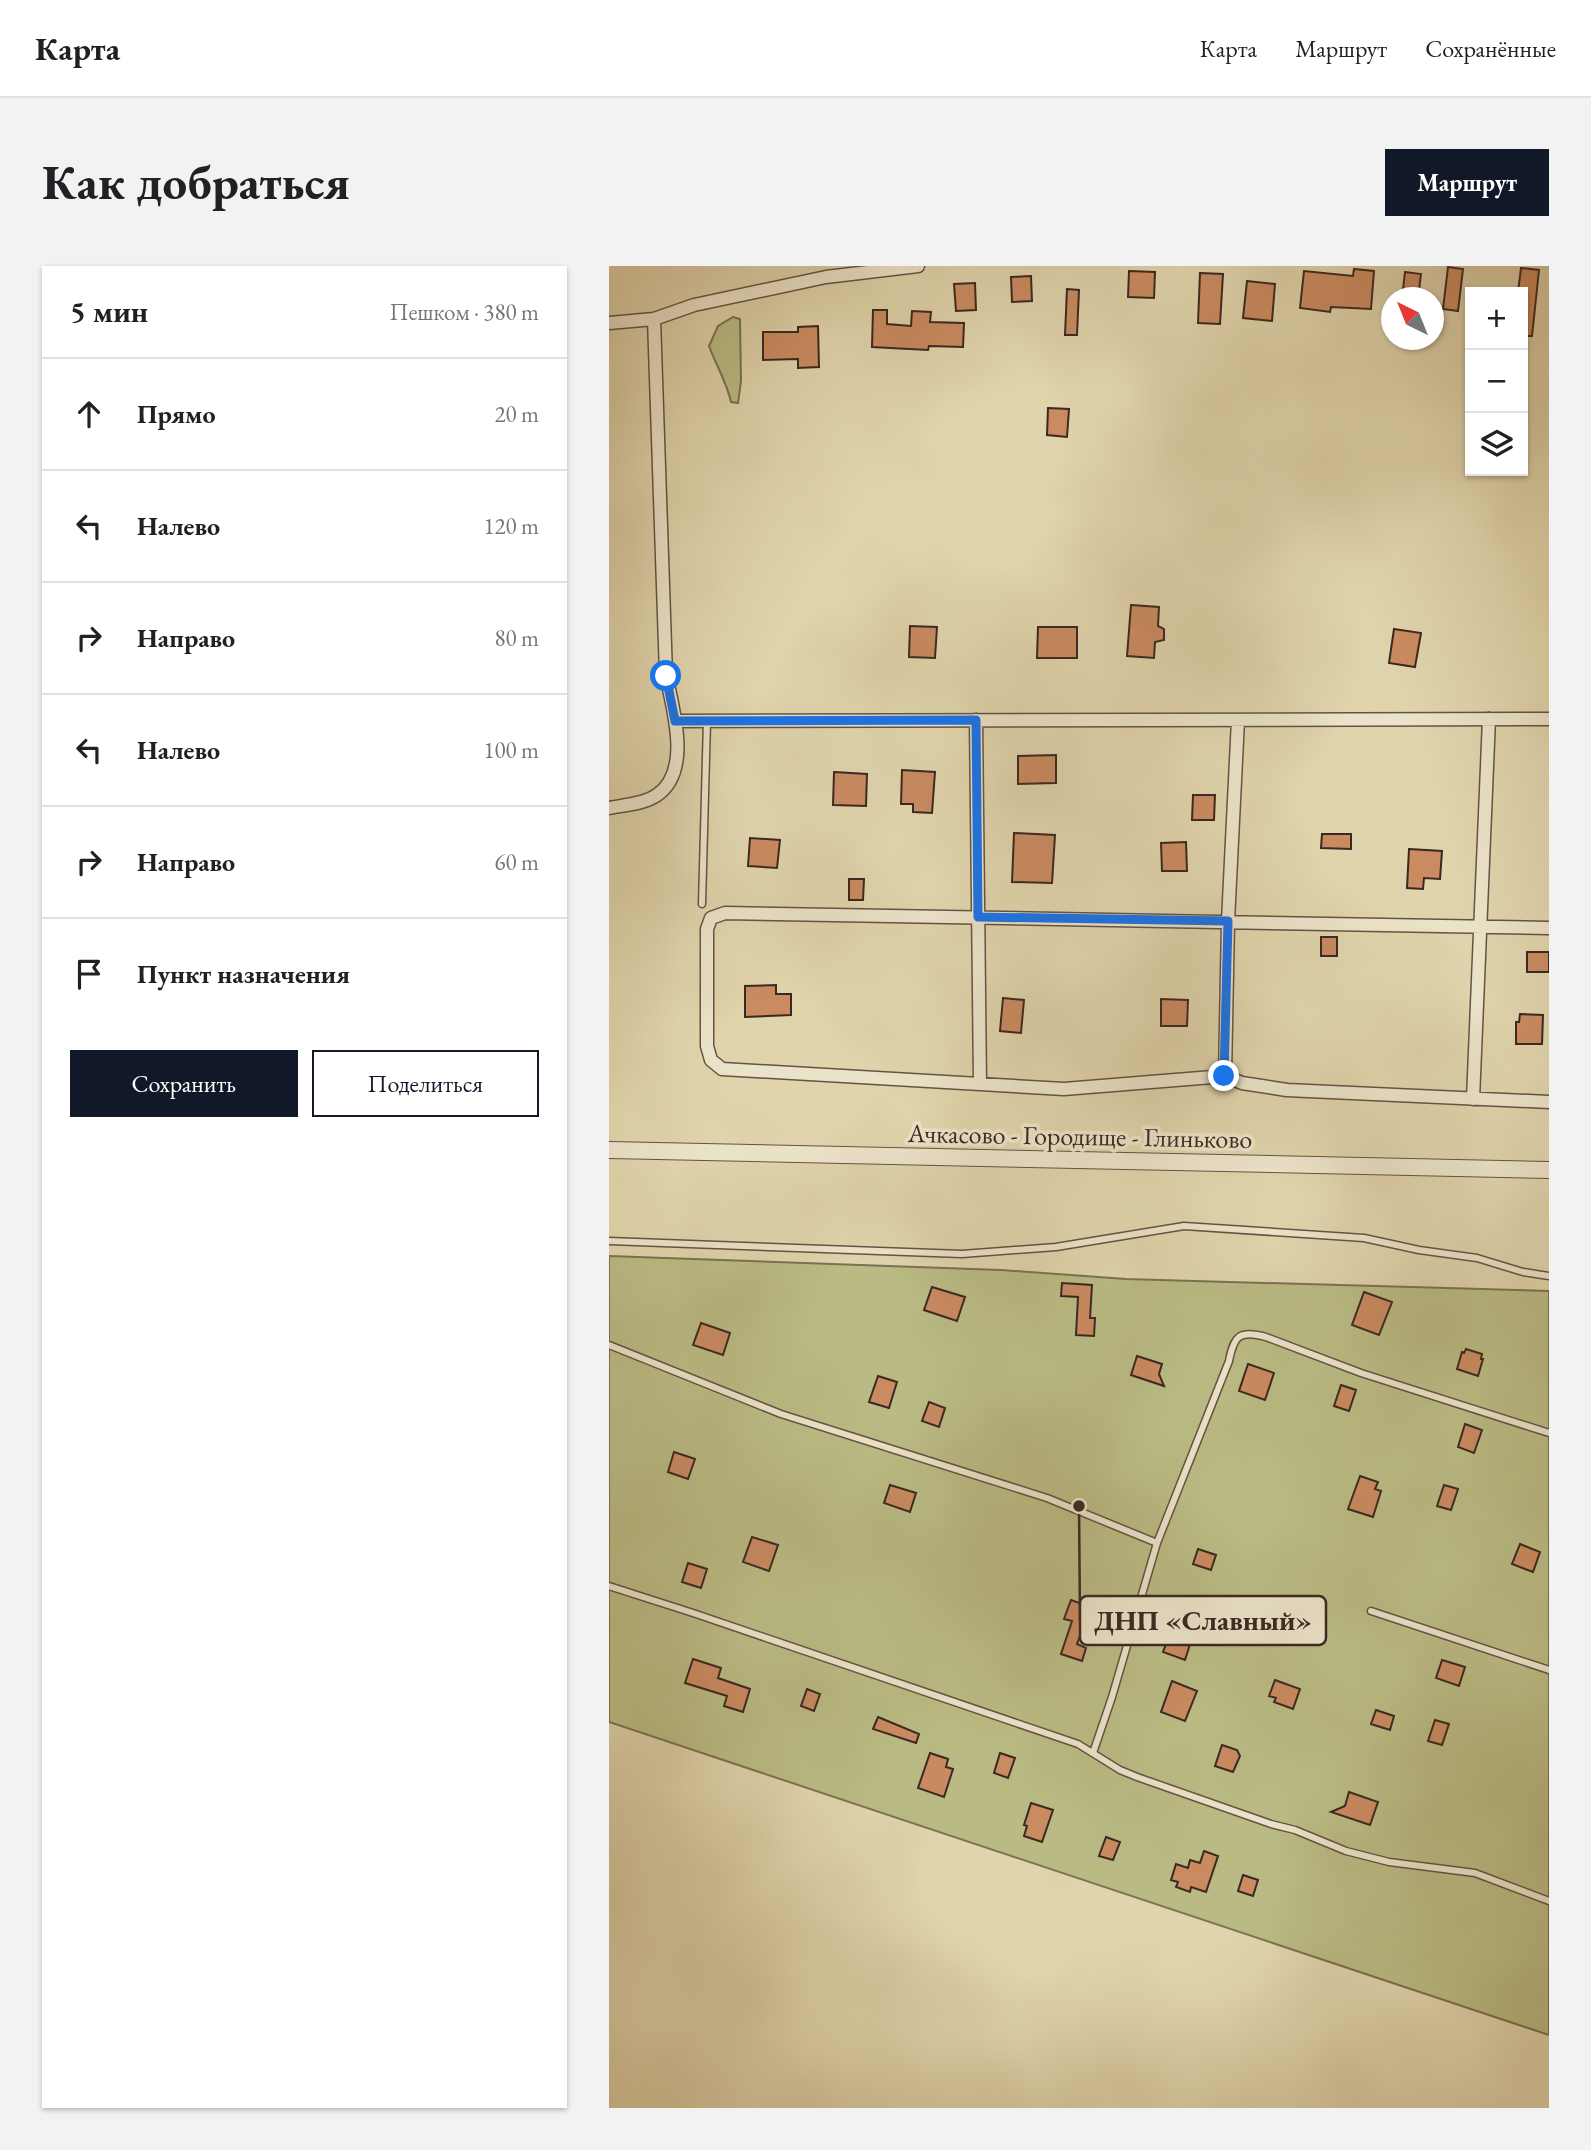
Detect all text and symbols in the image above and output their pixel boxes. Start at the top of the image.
text: Карта [35,27,120,70]
text: Карта [1200,33,1257,64]
text: Маршрут [1295,33,1387,64]
text: Сохранённые [1425,33,1556,64]
button: Маршрут [1385,149,1549,216]
text: Как добраться [42,150,350,214]
north arrow [1381,287,1444,350]
map controls [1465,287,1528,476]
button: + [1465,287,1528,350]
text: 5 мин [70,292,148,331]
text: Пешком · 380 m [390,297,539,327]
button: − [1465,350,1528,413]
icon: ahead [70,395,108,433]
text: Прямо [137,397,216,431]
text: 20 m [494,399,539,429]
button: layers [1465,413,1528,476]
icon: left [70,507,108,545]
text: Налево [137,509,220,543]
text: 120 m [483,511,539,541]
icon: right [70,619,108,657]
text: Направо [137,621,235,655]
text: 80 m [494,623,539,653]
route start [650,660,681,691]
icon: left [70,731,108,769]
text: Налево [137,733,220,767]
text: 100 m [483,735,539,765]
icon: right [70,843,108,881]
text: Направо [137,845,235,879]
text: 60 m [494,847,539,877]
icon: arrive [70,955,108,993]
text: Пункт назначения [137,957,350,991]
button: Сохранить [70,1050,298,1117]
button: Поделиться [312,1050,539,1117]
route end [1208,1060,1239,1091]
street label: Ачкасово - Городище - Глиньково [906,1116,1253,1156]
callout: ДНП «Славный» [1080,1596,1326,1645]
text: ДНП «Славный» [1094,1602,1312,1638]

